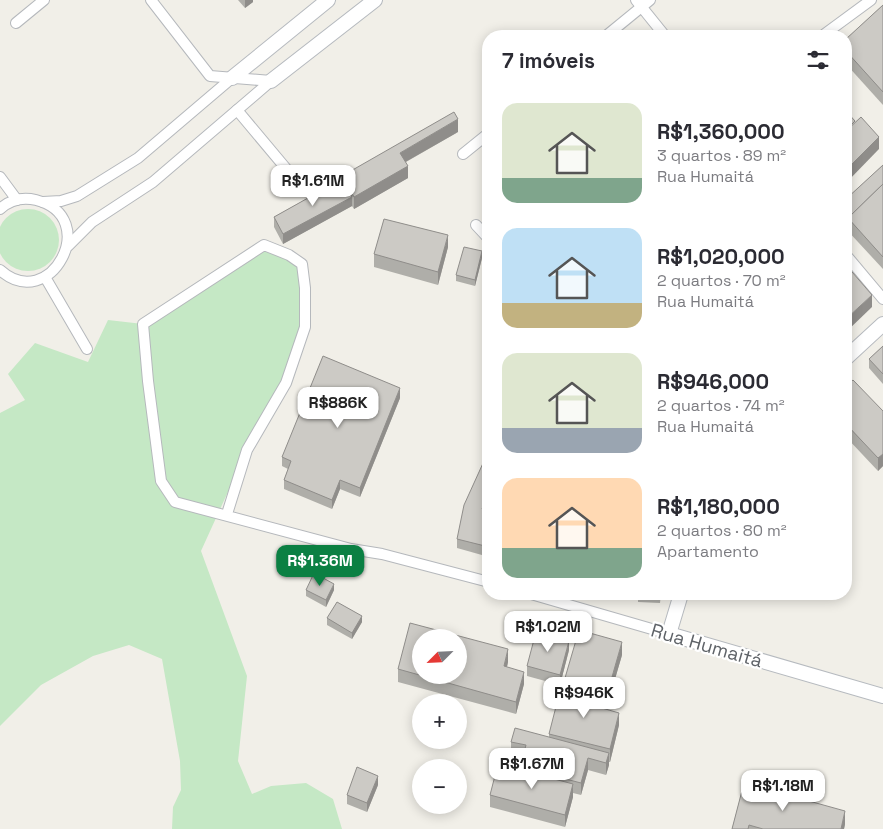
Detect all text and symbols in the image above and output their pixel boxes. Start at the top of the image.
icon: filters [804,46,832,74]
text: 7 imóveis [502,47,595,74]
text: R$1,360,000 [657,118,785,145]
icon: home [542,123,602,183]
text: 3 quartos · 89 m² [657,145,786,166]
pin: R$1.61M [267,164,359,207]
text: Rua Humaitá [657,166,754,187]
text: R$1.61M [282,170,344,191]
text: R$1,020,000 [657,243,785,270]
icon: home [542,248,602,308]
text: 2 quartos · 70 m² [657,270,786,291]
text: Rua Humaitá [657,291,754,312]
text: R$946,000 [657,368,769,395]
icon: home [542,373,602,433]
pin: R$886K [297,386,379,429]
text: R$886K [309,392,367,413]
text: 2 quartos · 74 m² [657,395,785,416]
text: Rua Humaitá [657,416,754,437]
text: R$1,180,000 [657,493,780,520]
icon: home [542,498,602,558]
text: 2 quartos · 80 m² [657,520,787,541]
text: Apartamento [657,541,759,562]
pin: R$1.36M [274,544,366,587]
text: R$1.36M [287,550,353,571]
pin: R$1.02M [502,610,594,653]
text: R$1.02M [515,616,581,637]
street label: Rua Humaitá [648,618,766,673]
north arrow [412,629,468,684]
map controls [412,629,467,814]
pin: R$946K [543,676,625,719]
text: R$946K [554,682,614,703]
button: + [412,694,467,749]
pin: R$1.67M [486,748,578,790]
text: R$1.67M [500,753,564,774]
button: − [412,759,467,814]
pin: R$1.18M [737,770,829,812]
text: R$1.18M [752,775,814,796]

